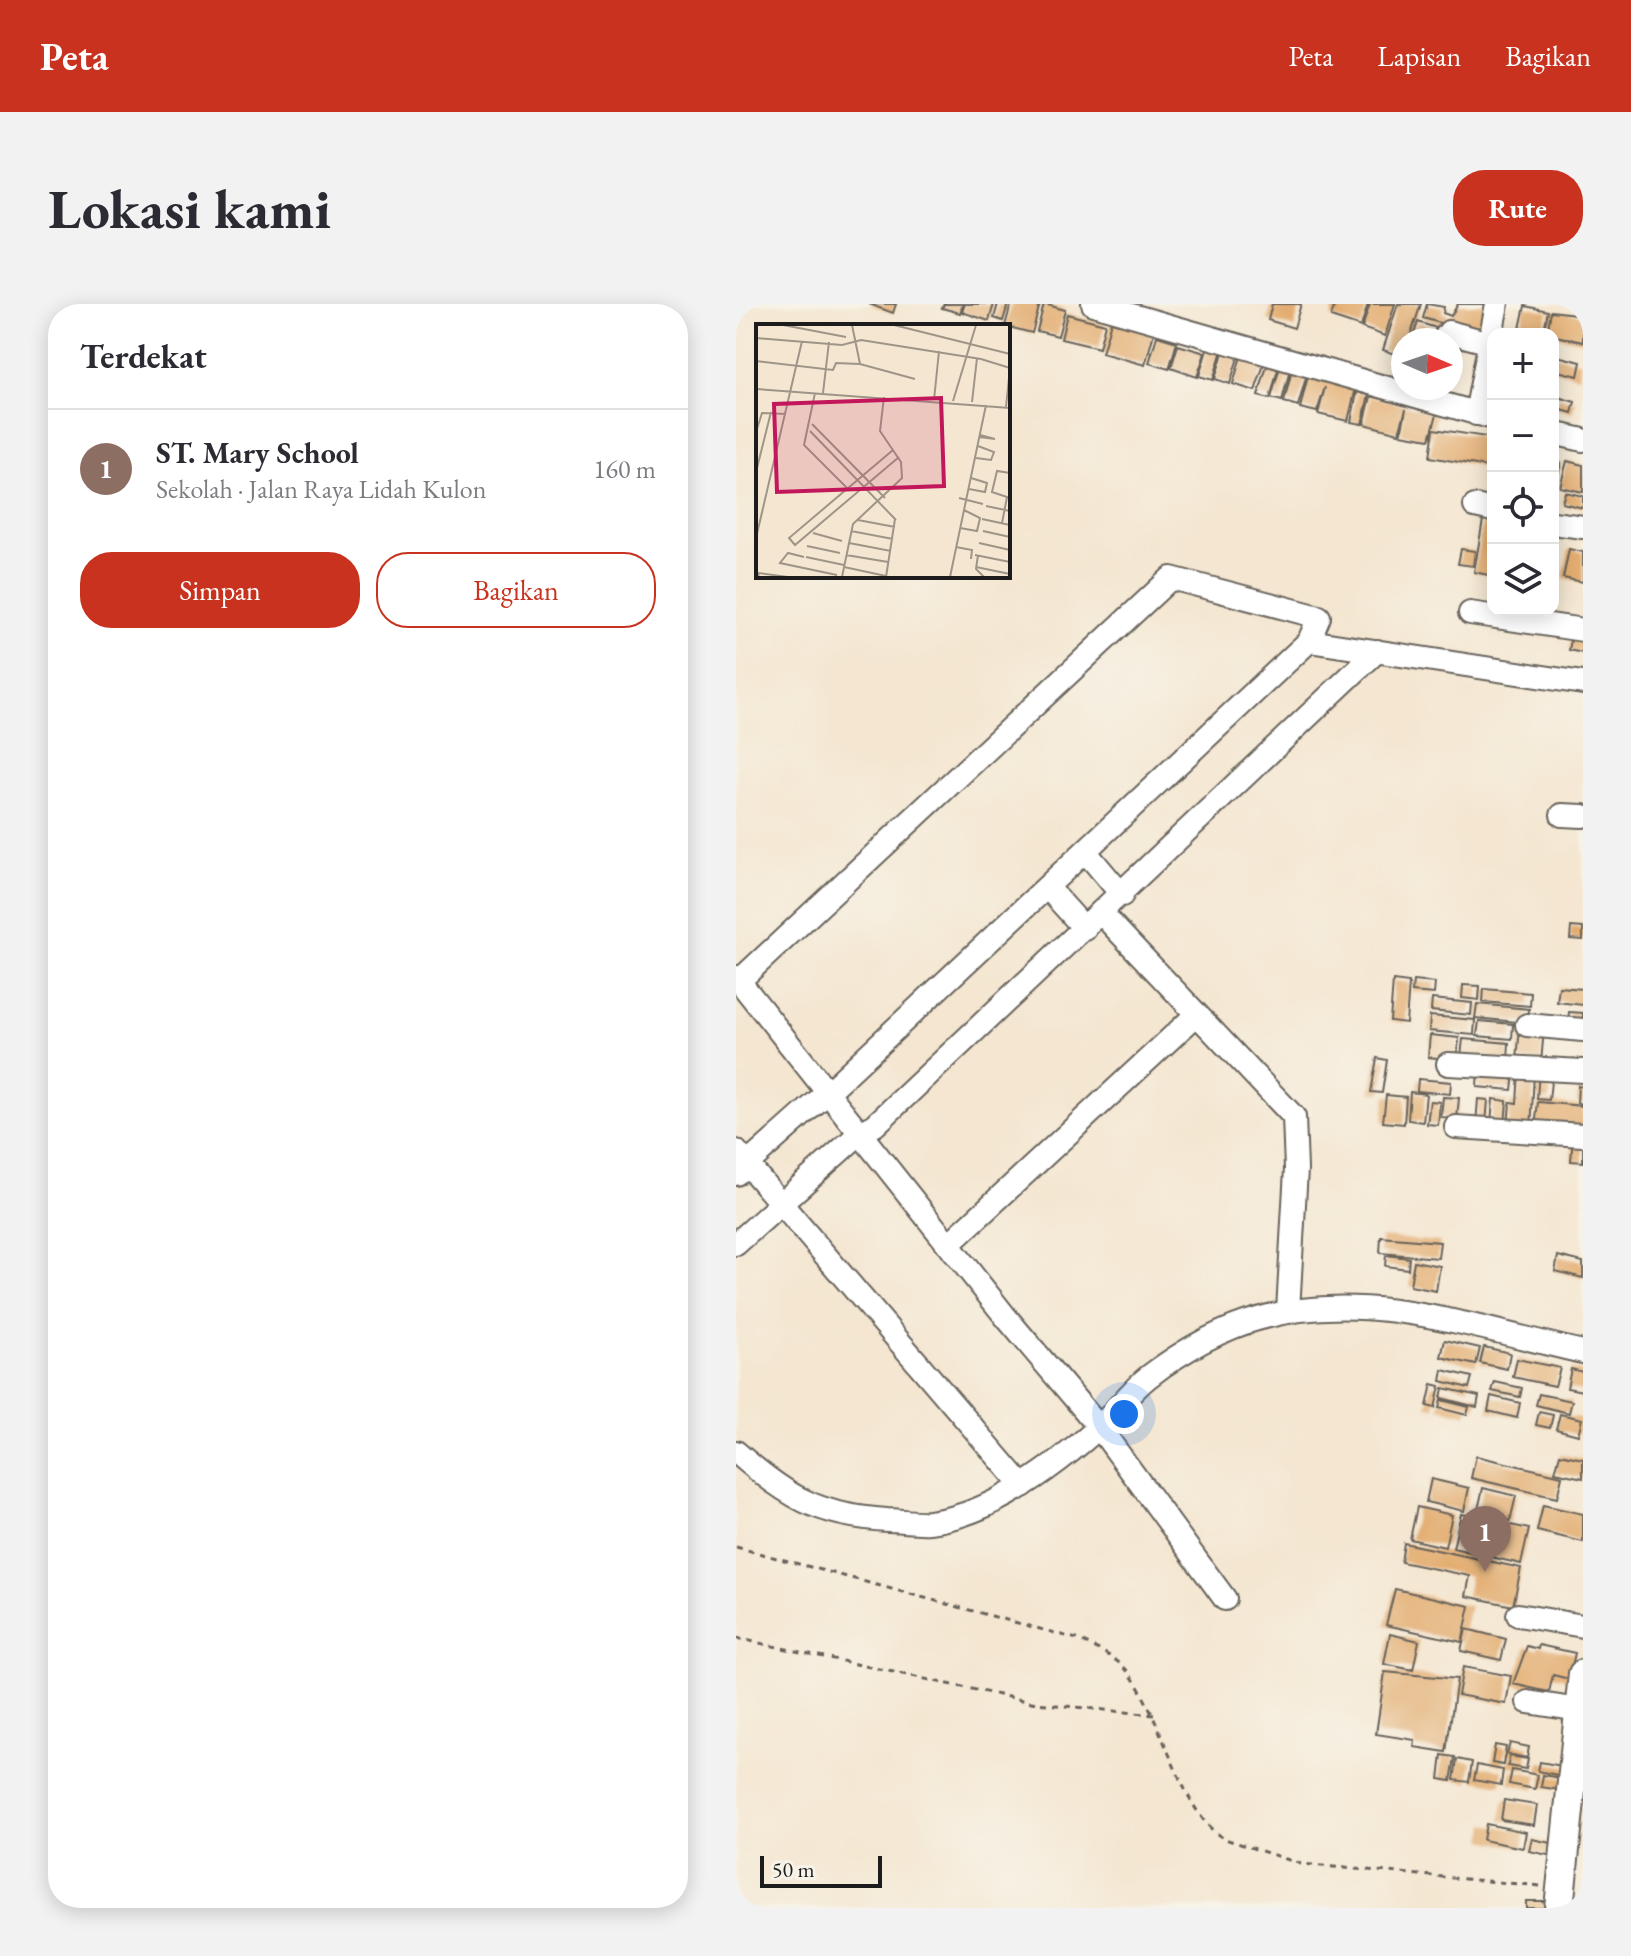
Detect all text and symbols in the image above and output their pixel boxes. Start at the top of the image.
text: Peta [40,32,109,81]
text: Peta [1288,38,1333,74]
text: Lapisan [1377,38,1461,74]
text: Bagikan [1505,38,1591,74]
button: Rute [1453,170,1583,246]
text: Lokasi kami [48,172,331,245]
inset map [756,324,1010,578]
north arrow [1391,328,1463,400]
map controls [1487,328,1559,616]
button: + [1487,328,1559,400]
text: Terdekat [80,334,207,378]
button: − [1487,400,1559,472]
text: ST. Mary School [156,433,359,472]
text: 1 [99,452,113,486]
text: 160 m [593,452,656,486]
text: Sekolah · Jalan Raya Lidah Kulon [156,472,486,506]
button: locate [1487,472,1559,544]
button: layers [1487,544,1559,616]
button: Simpan [80,552,360,628]
button: Bagikan [376,552,656,628]
your location [1104,1394,1144,1434]
pin: 1 [1459,1506,1511,1572]
scale bar [760,1852,882,1888]
text: 50 m [772,1855,815,1884]

